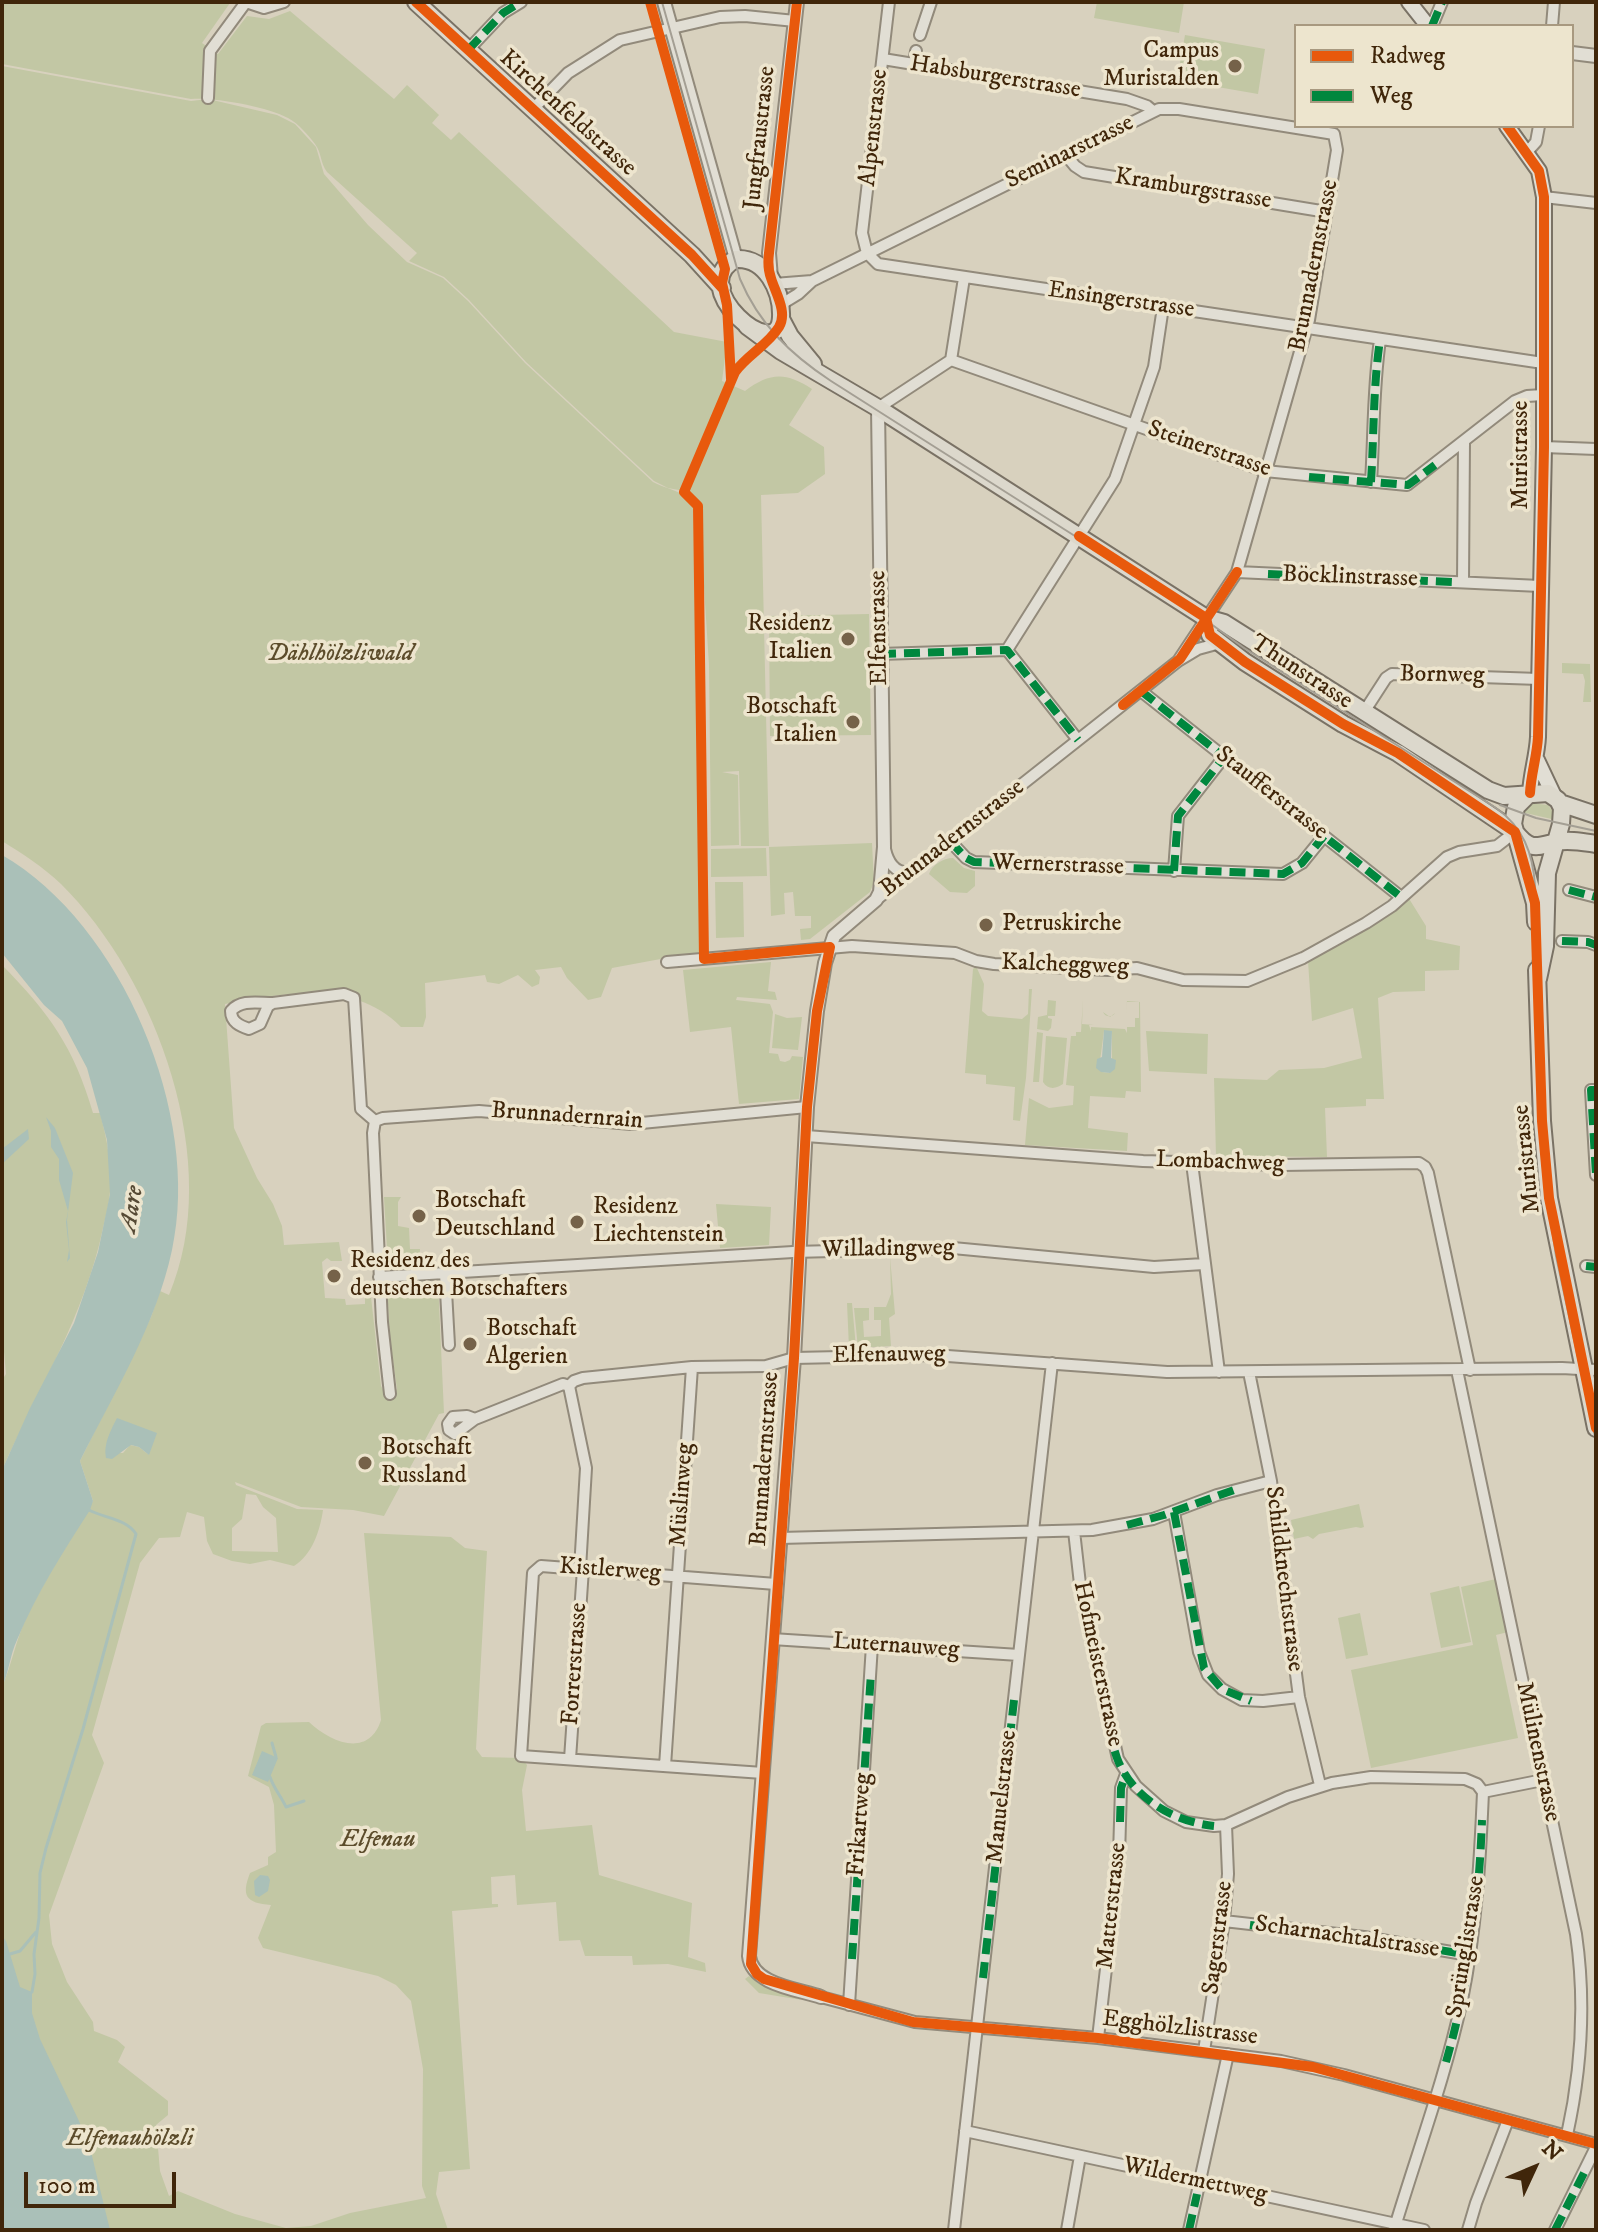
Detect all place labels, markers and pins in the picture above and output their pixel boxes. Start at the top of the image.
place label: Campus Muristalden [1103,38,1219,94]
marker: Campus Muristalden [1226,57,1244,75]
place label: Residenz Italien [747,611,832,667]
marker: Residenz Italien [839,630,857,648]
place label: Botschaft Italien [746,694,837,750]
marker: Botschaft Italien [844,713,862,731]
place label: Petruskirche [1002,911,1121,939]
marker: Petruskirche [977,916,995,934]
place label: Botschaft Deutschland [435,1188,555,1244]
place label: Residenz Liechtenstein [593,1194,724,1250]
marker: Botschaft Deutschland [410,1207,428,1225]
marker: Residenz Liechtenstein [568,1213,586,1231]
place label: Residenz des deutschen Botschafters [350,1248,568,1304]
marker: Residenz des deutschen Botschafters [325,1267,343,1285]
place label: Botschaft Algerien [486,1316,577,1372]
marker: Botschaft Algerien [461,1335,479,1353]
place label: Botschaft Russland [381,1435,472,1491]
marker: Botschaft Russland [356,1454,374,1472]

